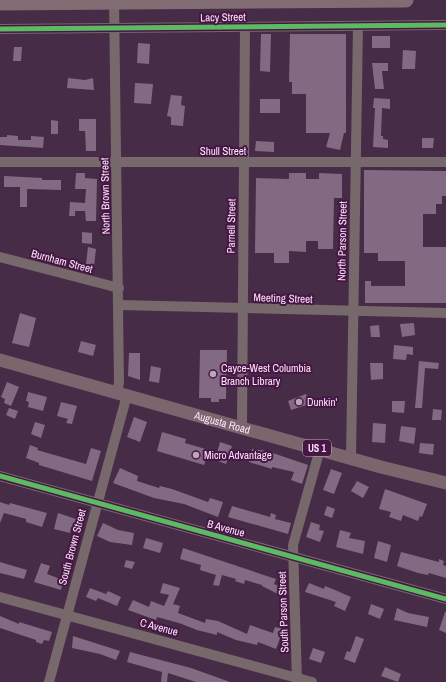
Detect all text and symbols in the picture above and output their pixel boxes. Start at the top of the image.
street label: Lacy Street [200,10,246,24]
street label: Shull Street [200,144,247,158]
street label: North Brown Street [97,157,113,234]
street label: Parnell Street [224,198,238,253]
street label: North Parson Street [334,201,350,281]
street label: Burnham Street [30,246,95,276]
street label: Meeting Street [253,290,313,306]
place label: Cayce-West Columbia Branch Library [221,361,311,388]
marker: Cayce-West Columbia Branch Library [208,369,218,379]
place label: Dunkin' [307,395,338,409]
marker: Dunkin' [294,397,304,407]
street label: Augusta Road [192,408,252,437]
road number: US 1 [303,440,331,456]
place label: Micro Advantage [204,448,272,462]
marker: Micro Advantage [191,450,201,460]
street label: South Brown Street [55,507,89,587]
street label: B Avenue [206,516,246,540]
street label: South Parson Street [275,571,291,653]
street label: C Avenue [138,615,180,639]

